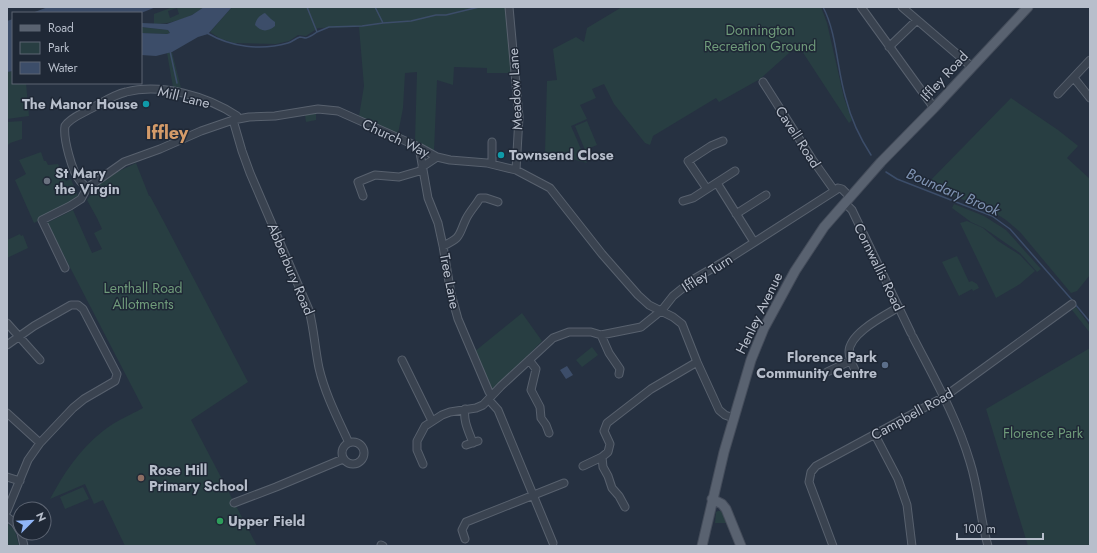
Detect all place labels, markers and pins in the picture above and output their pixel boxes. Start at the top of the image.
place label: The Manor House [22,94,138,114]
marker: The Manor House [141,99,151,109]
place label: Townsend Close [509,145,614,165]
marker: Townsend Close [496,150,506,160]
place label: St Mary the Virgin [55,163,120,199]
marker: St Mary the Virgin [42,176,52,186]
place label: Florence Park Community Centre [756,347,877,383]
marker: Florence Park Community Centre [880,360,890,370]
place label: Rose Hill Primary School [149,460,248,496]
marker: Rose Hill Primary School [136,473,146,483]
place label: Upper Field [228,511,305,531]
marker: Upper Field [215,516,225,526]

